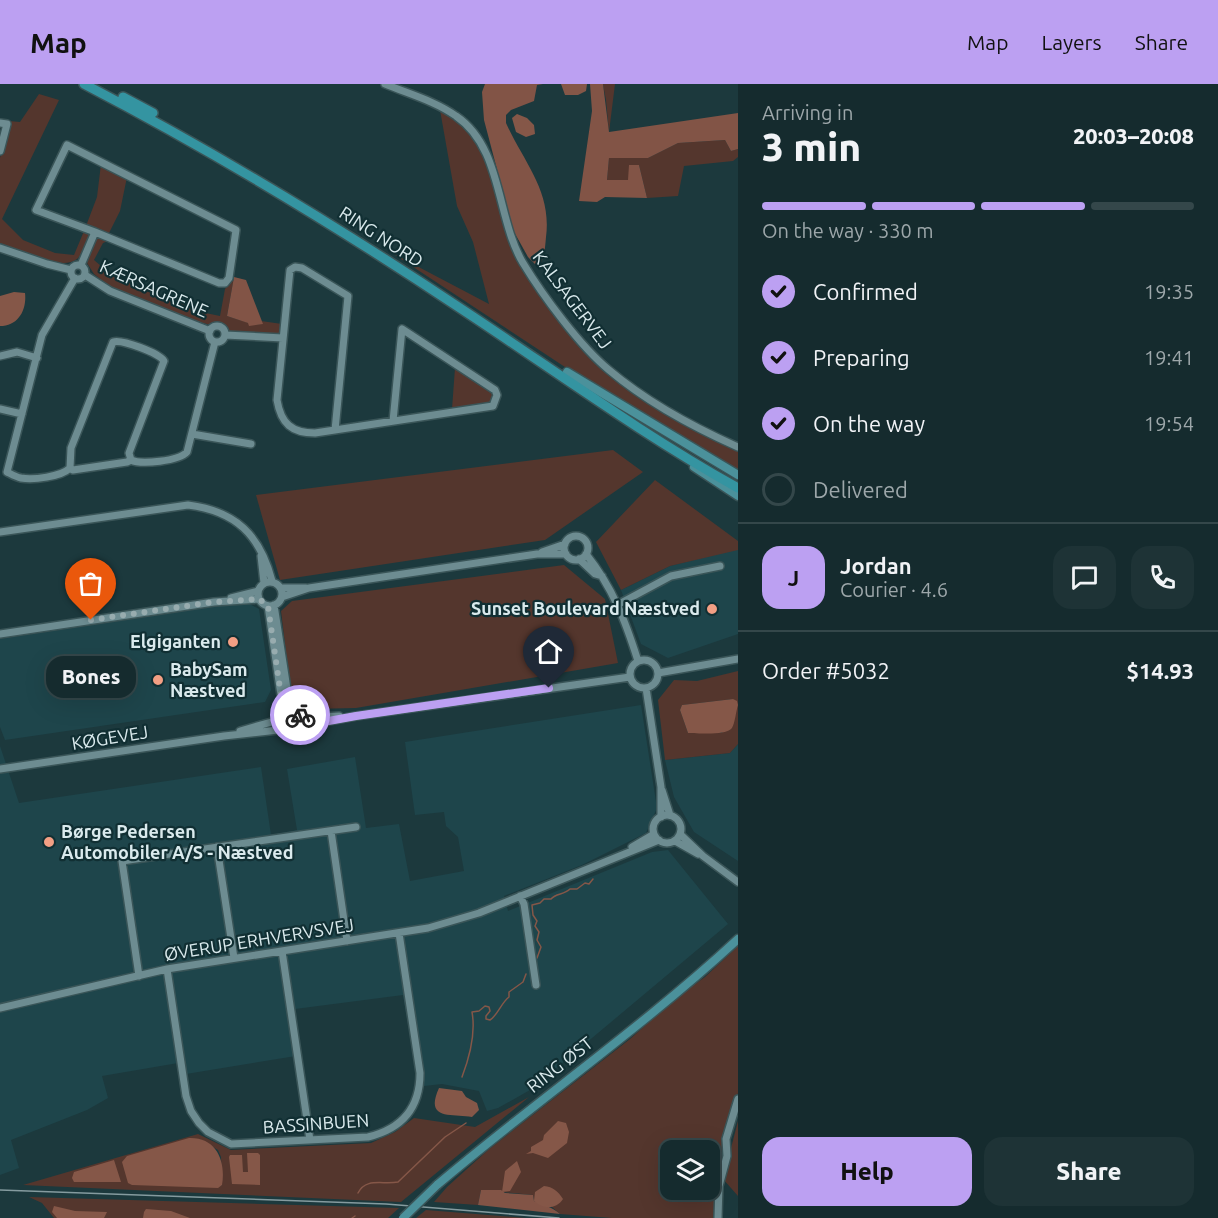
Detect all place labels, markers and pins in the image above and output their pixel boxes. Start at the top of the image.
pin [65,558,116,620]
place label: Sunset Boulevard Næstved [471,598,700,618]
marker: Sunset Boulevard Næstved [705,602,719,616]
pin [523,626,574,688]
place label: Elgiganten [130,631,221,651]
marker: Elgiganten [226,635,240,649]
callout: Bones [46,656,136,698]
place label: BabySam Næstved [170,659,248,700]
marker: BabySam Næstved [151,673,165,687]
place label: Børge Pedersen Automobiler A/S - Næstved [61,821,293,862]
marker: Børge Pedersen Automobiler A/S - Næstved [42,835,56,849]

